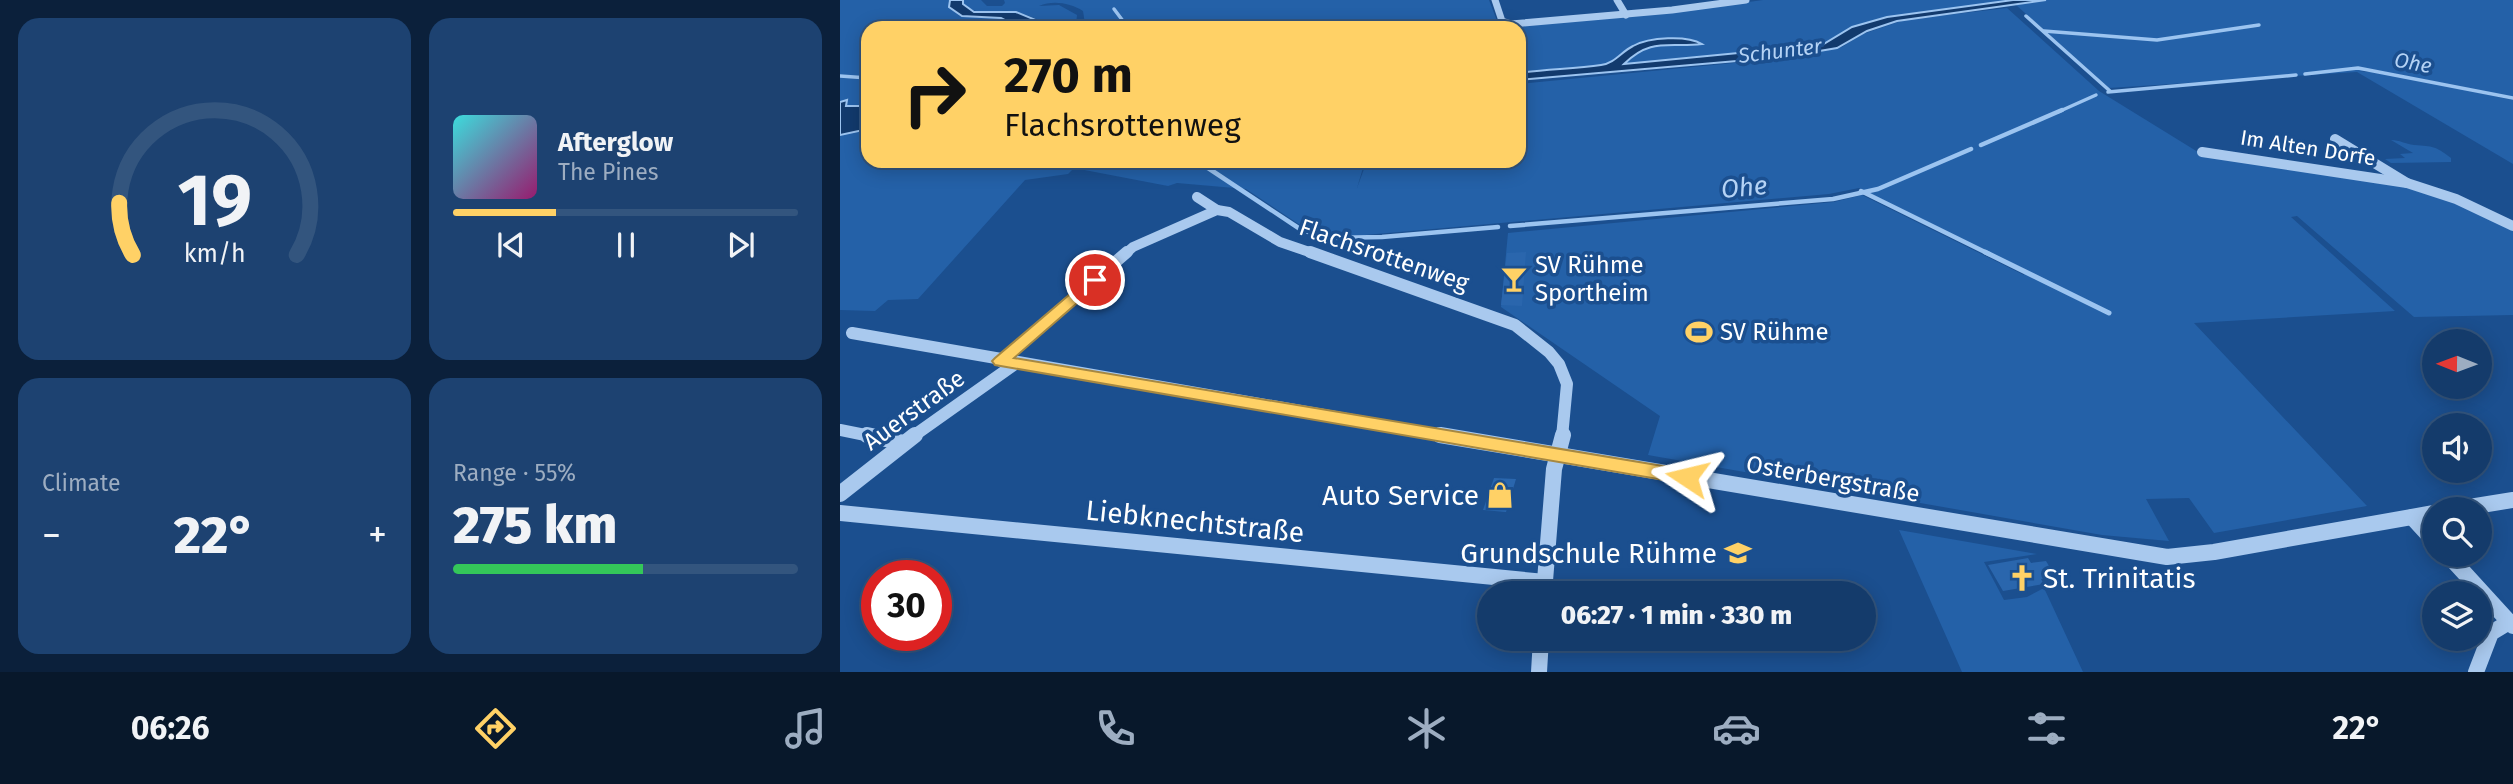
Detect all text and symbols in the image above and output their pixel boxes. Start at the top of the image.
water label: Schunter [1736,33,1824,69]
text: 270 m [1004,46,1133,105]
water label: Ohe [2392,47,2434,79]
icon: right [889,49,980,140]
text: Flachsrottenweg [1004,106,1241,144]
street label: Im Alten Dorfe [2238,124,2378,172]
text: Afterglow [558,127,673,158]
text: 19 [177,158,252,245]
text: The Pines [558,158,659,186]
water label: Ohe [1720,170,1769,205]
street label: Flachsrottenweg [1295,213,1473,297]
icon: previous [492,226,530,264]
icon: pause [607,226,645,264]
icon: next [722,226,760,264]
text: km/h [184,239,245,269]
pin [1065,250,1125,310]
place label: SV Rühme Sportheim [1535,251,1649,307]
icon: arrive [1076,261,1114,299]
bar icon: SV Rühme Sportheim [1499,264,1529,294]
sports icon: SV Rühme [1684,317,1714,347]
place label: SV Rühme [1720,318,1829,346]
north arrow [2422,329,2492,399]
map controls [2422,329,2492,651]
street label: Auerstraße [858,364,970,456]
button: sound [2422,413,2492,483]
position arrow [1650,440,1724,514]
street label: Osterbergstraße [1744,450,1922,508]
text: Range · 55% [453,459,576,487]
text: Climate [42,469,121,497]
place label: Auto Service [1322,479,1479,512]
shop icon: Auto Service [1485,480,1515,510]
text: 275 km [453,494,617,557]
street label: Liebknechtstraße [1084,494,1306,549]
button: search [2422,497,2492,567]
text: 22° [174,504,255,567]
text: − [42,512,61,558]
text: + [368,512,387,558]
place label: Grundschule Rühme [1460,537,1717,570]
school or university icon: Grundschule Rühme [1723,538,1753,568]
speed limit sign: 30 [861,560,952,651]
place label: St. Trinitatis [2043,562,2196,595]
church icon: St. Trinitatis [2007,563,2037,593]
button: layers [2422,581,2492,651]
text: 06:27 · 1 min · 330 m [1561,600,1792,631]
icon: directions [471,704,520,753]
icon: music [781,704,830,753]
icon: phone [1091,704,1140,753]
icon: climate [1402,704,1451,753]
icon: car [1712,704,1761,753]
icon: filters [2022,704,2071,753]
text: 06:26 [131,709,210,747]
text: 22° [2333,709,2382,747]

